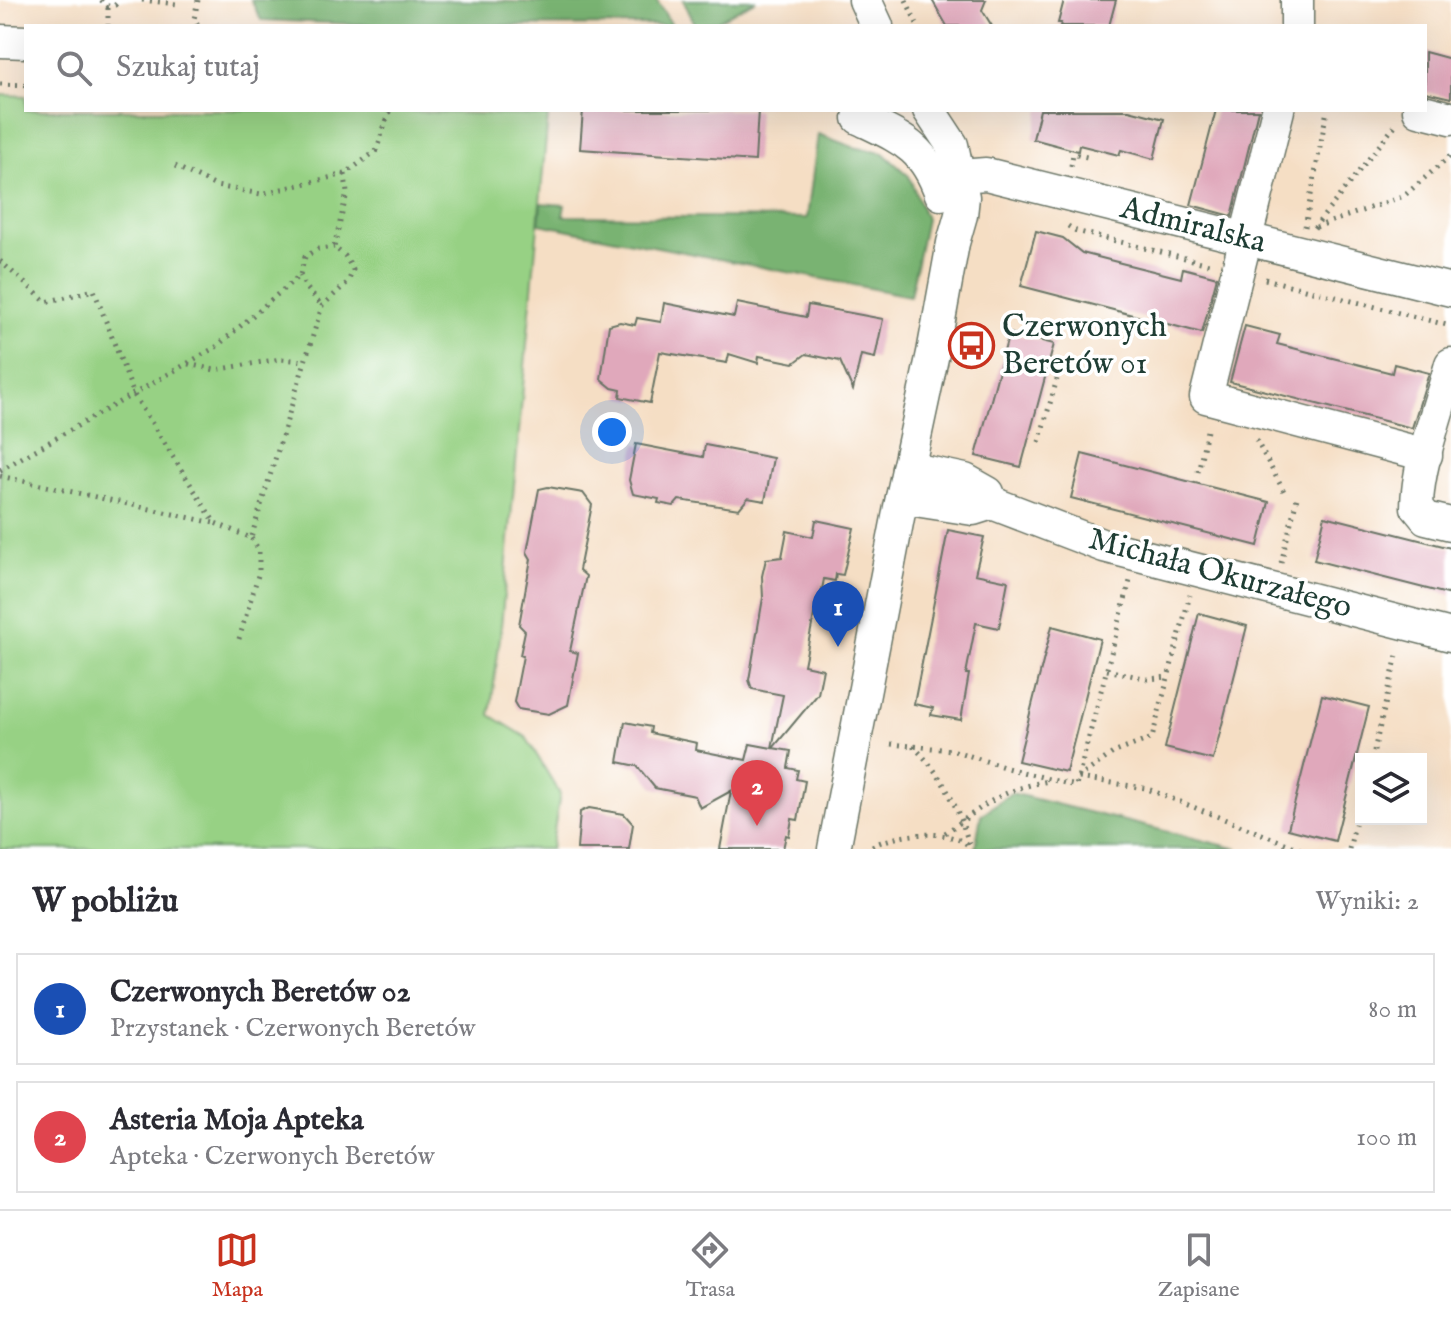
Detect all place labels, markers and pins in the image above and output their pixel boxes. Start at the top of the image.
place label: Czerwonych Beretów 01 [1002,307,1167,385]
bus stop icon: Czerwonych Beretów 01 [947,321,995,369]
pin: 1 [812,581,864,647]
pin: 2 [731,760,783,826]

